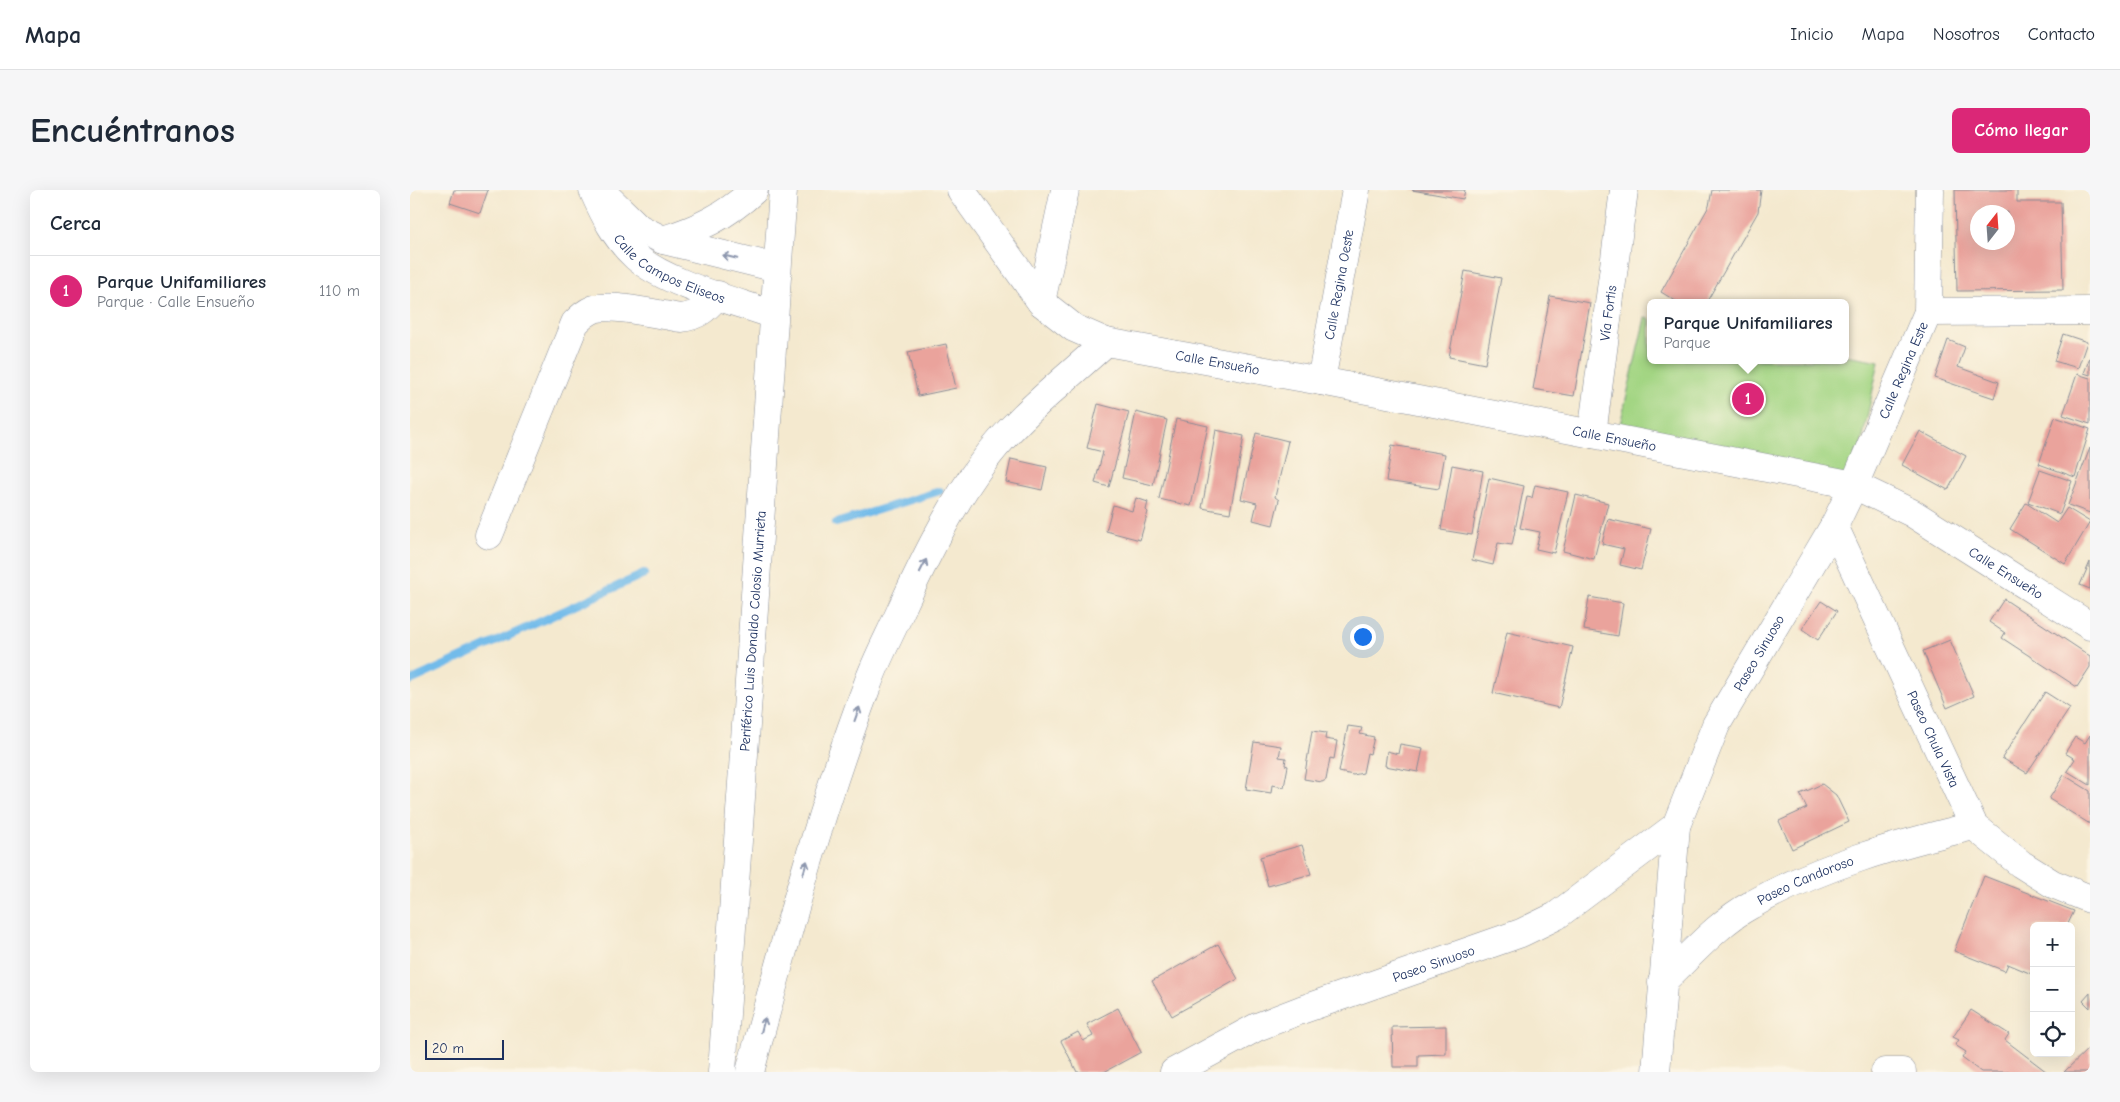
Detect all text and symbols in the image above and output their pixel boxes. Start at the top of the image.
text: Mapa [25,21,81,49]
text: Inicio [1790,24,1834,45]
text: Mapa [1862,24,1905,45]
text: Nosotros [1933,24,2000,45]
text: Contacto [2028,24,2095,45]
button: Cómo llegar [1952,108,2090,153]
text: Encuéntranos [30,110,235,151]
north arrow [1970,205,2015,250]
text: Cerca [50,211,101,235]
street label: Calle Regina Oeste [1320,228,1357,341]
street label: Calle Campos Eliseos [610,230,728,307]
one-way arrow [722,252,738,261]
text: Parque Unifamiliares [97,271,266,293]
text: 1 [63,282,69,300]
text: 110 m [319,282,360,300]
street label: Vía Fortis [1596,284,1620,342]
text: Parque · Calle Ensueño [97,293,255,311]
popup [1647,299,1849,364]
text: Parque Unifamiliares [1663,312,1833,334]
street label: Calle Regina Este [1875,319,1931,421]
text: Parque [1663,334,1710,352]
street label: Calle Ensueño [1174,346,1261,378]
pin: 1 [1732,380,1764,418]
street label: Calle Ensueño [1571,422,1658,455]
street label: Periférico Luis Donaldo Colosio Murrieta [736,510,769,752]
street label: Calle Ensueño [1966,543,2047,603]
one-way arrow [918,558,928,573]
street label: Paseo Sinuoso [1730,612,1788,694]
your location [1350,624,1376,650]
street label: Paseo Chula Vista [1903,688,1963,790]
one-way arrow [852,706,862,722]
street label: Paseo Candoroso [1754,852,1856,909]
one-way arrow [801,860,811,876]
map controls [2030,922,2075,1057]
button: + [2030,922,2075,967]
street label: Paseo Sinuoso [1390,941,1477,986]
button: − [2030,967,2075,1012]
button: locate [2030,1012,2075,1057]
one-way arrow [759,1017,768,1033]
scale bar [425,1037,504,1060]
text: 20 m [432,1040,464,1057]

